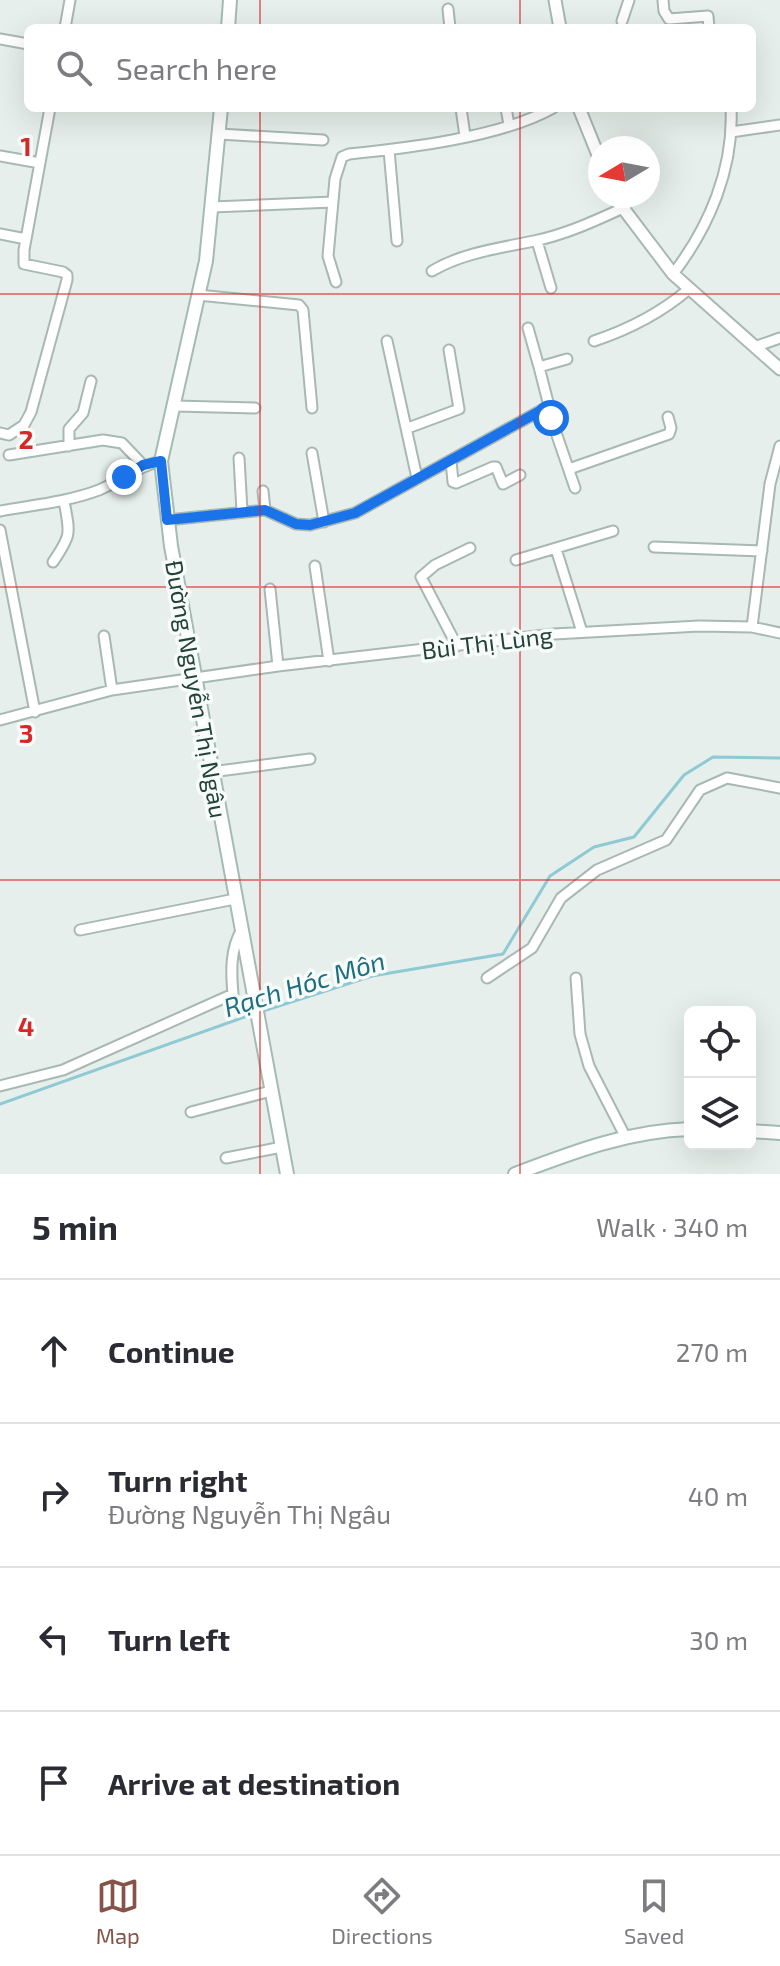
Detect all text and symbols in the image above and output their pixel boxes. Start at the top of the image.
search box [24,24,756,112]
icon: search [52,46,96,90]
text: Search here [116,50,277,86]
text: 1 [20,130,32,161]
north arrow [588,136,660,208]
route start [533,400,569,436]
text: 2 [18,423,34,454]
route end [106,459,142,495]
street label: Đường Nguyễn Thị Ngâu [160,558,234,820]
street label: Bùi Thị Lùng [420,620,554,664]
text: 3 [19,717,33,748]
water label: Rạch Hóc Môn [220,944,388,1022]
map controls [684,1006,756,1150]
button: locate [684,1006,756,1078]
text: 4 [18,1010,34,1041]
button: layers [684,1078,756,1150]
text: 5 min [32,1206,118,1247]
text: Walk · 340 m [596,1211,748,1242]
icon: ahead [32,1329,76,1373]
text: Continue [108,1333,235,1369]
text: 270 m [676,1336,748,1367]
text: Turn right [108,1462,248,1498]
icon: right [32,1473,76,1517]
text: 40 m [688,1480,748,1511]
text: Đường Nguyễn Thị Ngâu [108,1498,391,1529]
icon: left [32,1617,76,1661]
text: Turn left [108,1621,230,1657]
text: 30 m [689,1624,748,1655]
icon: arrive [32,1761,76,1805]
text: Arrive at destination [108,1765,400,1801]
tab: Map [96,1874,140,1948]
tab: Directions [331,1874,433,1948]
tab: Saved [624,1874,684,1948]

